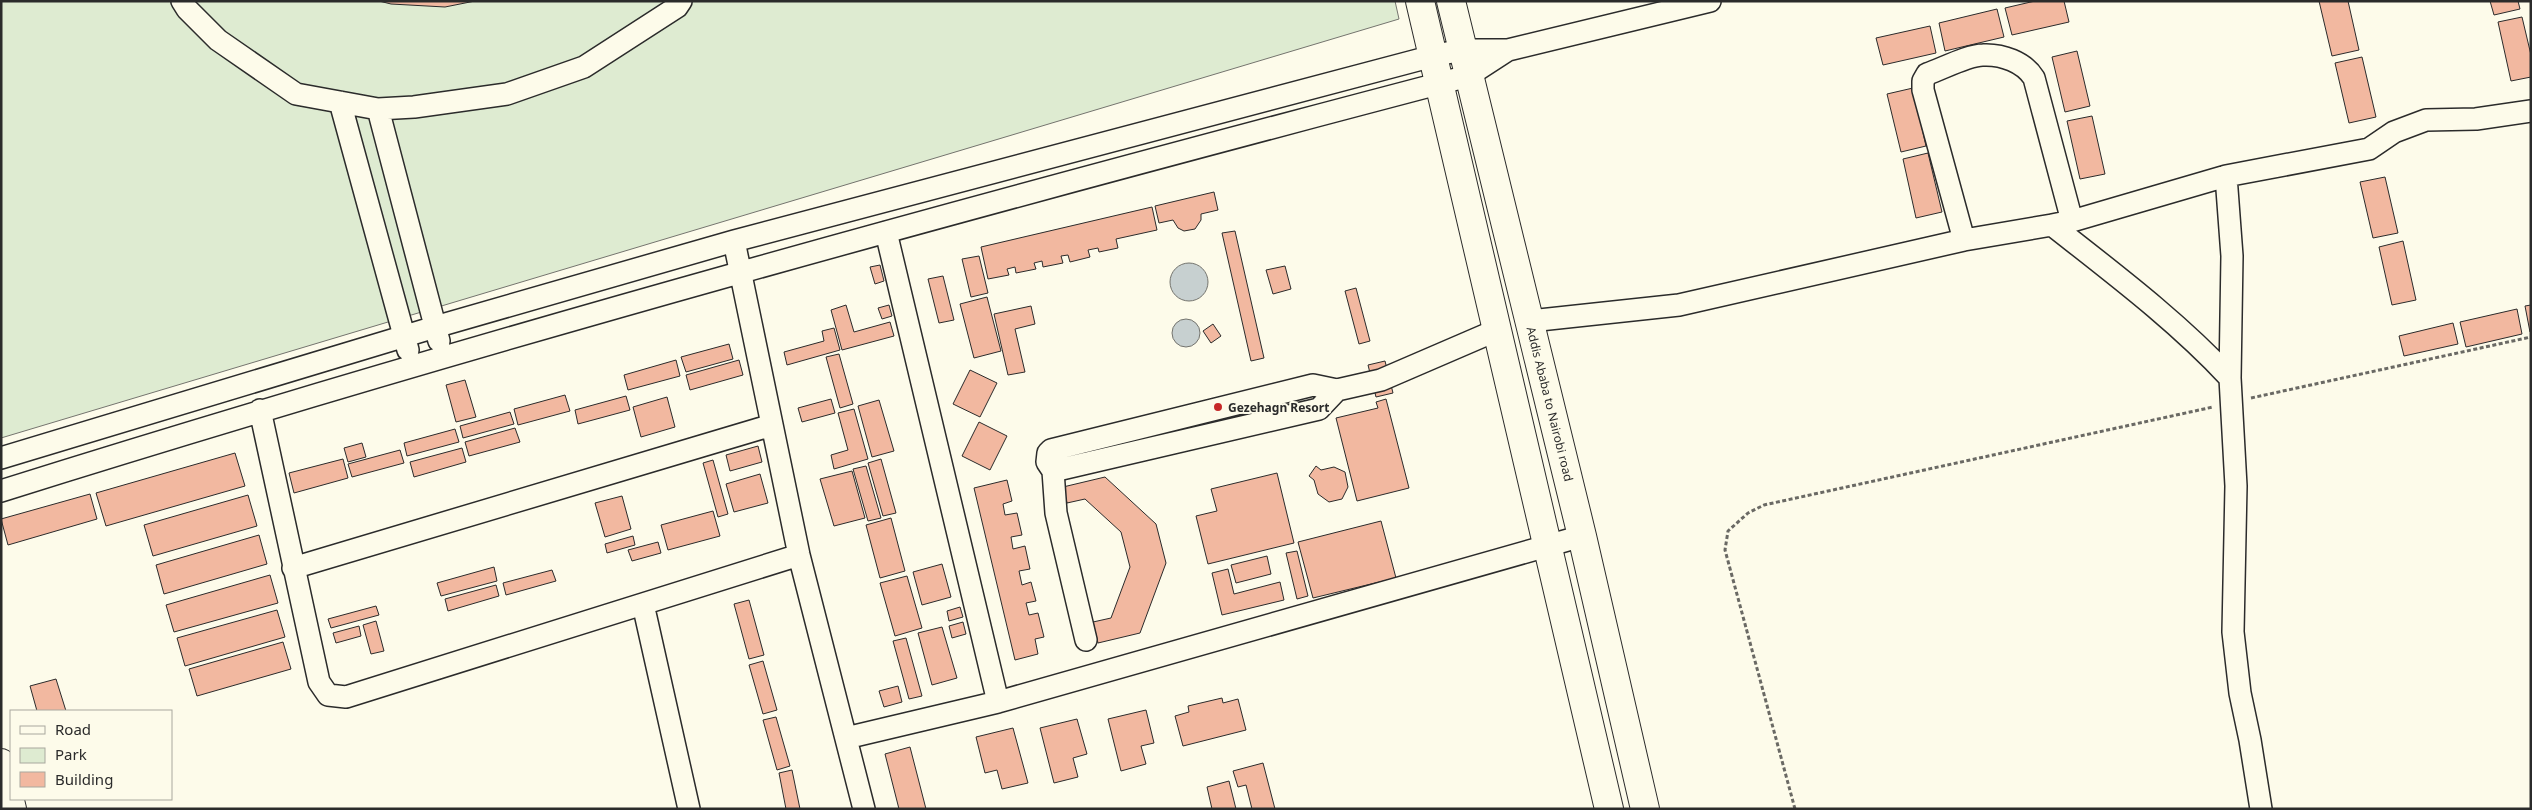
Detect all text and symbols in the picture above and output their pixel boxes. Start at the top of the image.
street label: Addis Ababa to Nairobi road [1523,325,1577,483]
place label: Gezehagn Resort [1228,399,1329,416]
marker: Gezehagn Resort [1212,401,1224,413]
legend [10,710,172,800]
text: Road [55,719,91,739]
text: Park [55,744,87,764]
text: Building [55,769,113,789]

